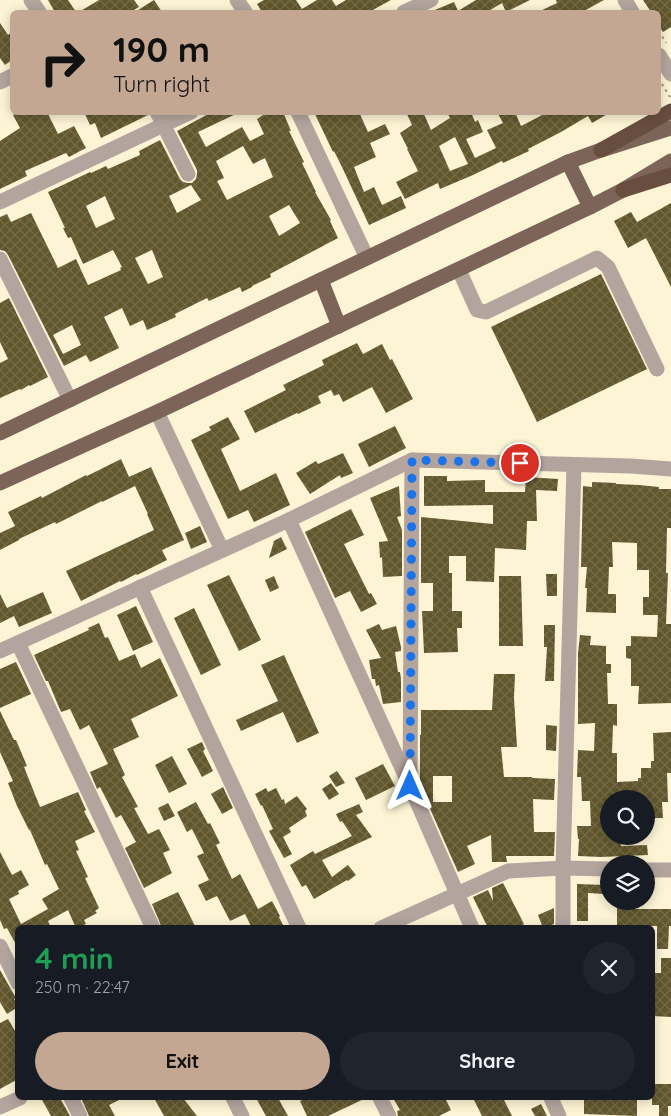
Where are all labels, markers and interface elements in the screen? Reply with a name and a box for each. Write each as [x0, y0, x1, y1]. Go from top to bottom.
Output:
text: 190 m [113, 27, 210, 71]
icon: right [30, 30, 95, 95]
text: Turn right [113, 70, 210, 98]
pin [499, 442, 541, 484]
icon: arrive [506, 449, 534, 477]
position arrow [383, 759, 435, 811]
map controls [600, 790, 655, 910]
button: search [600, 790, 655, 845]
button: layers [600, 855, 655, 910]
text: 4 min [35, 939, 114, 977]
button: close [583, 942, 635, 994]
text: 250 m · 22:47 [35, 977, 130, 997]
button: Exit [35, 1032, 330, 1090]
button: Share [340, 1032, 635, 1090]

